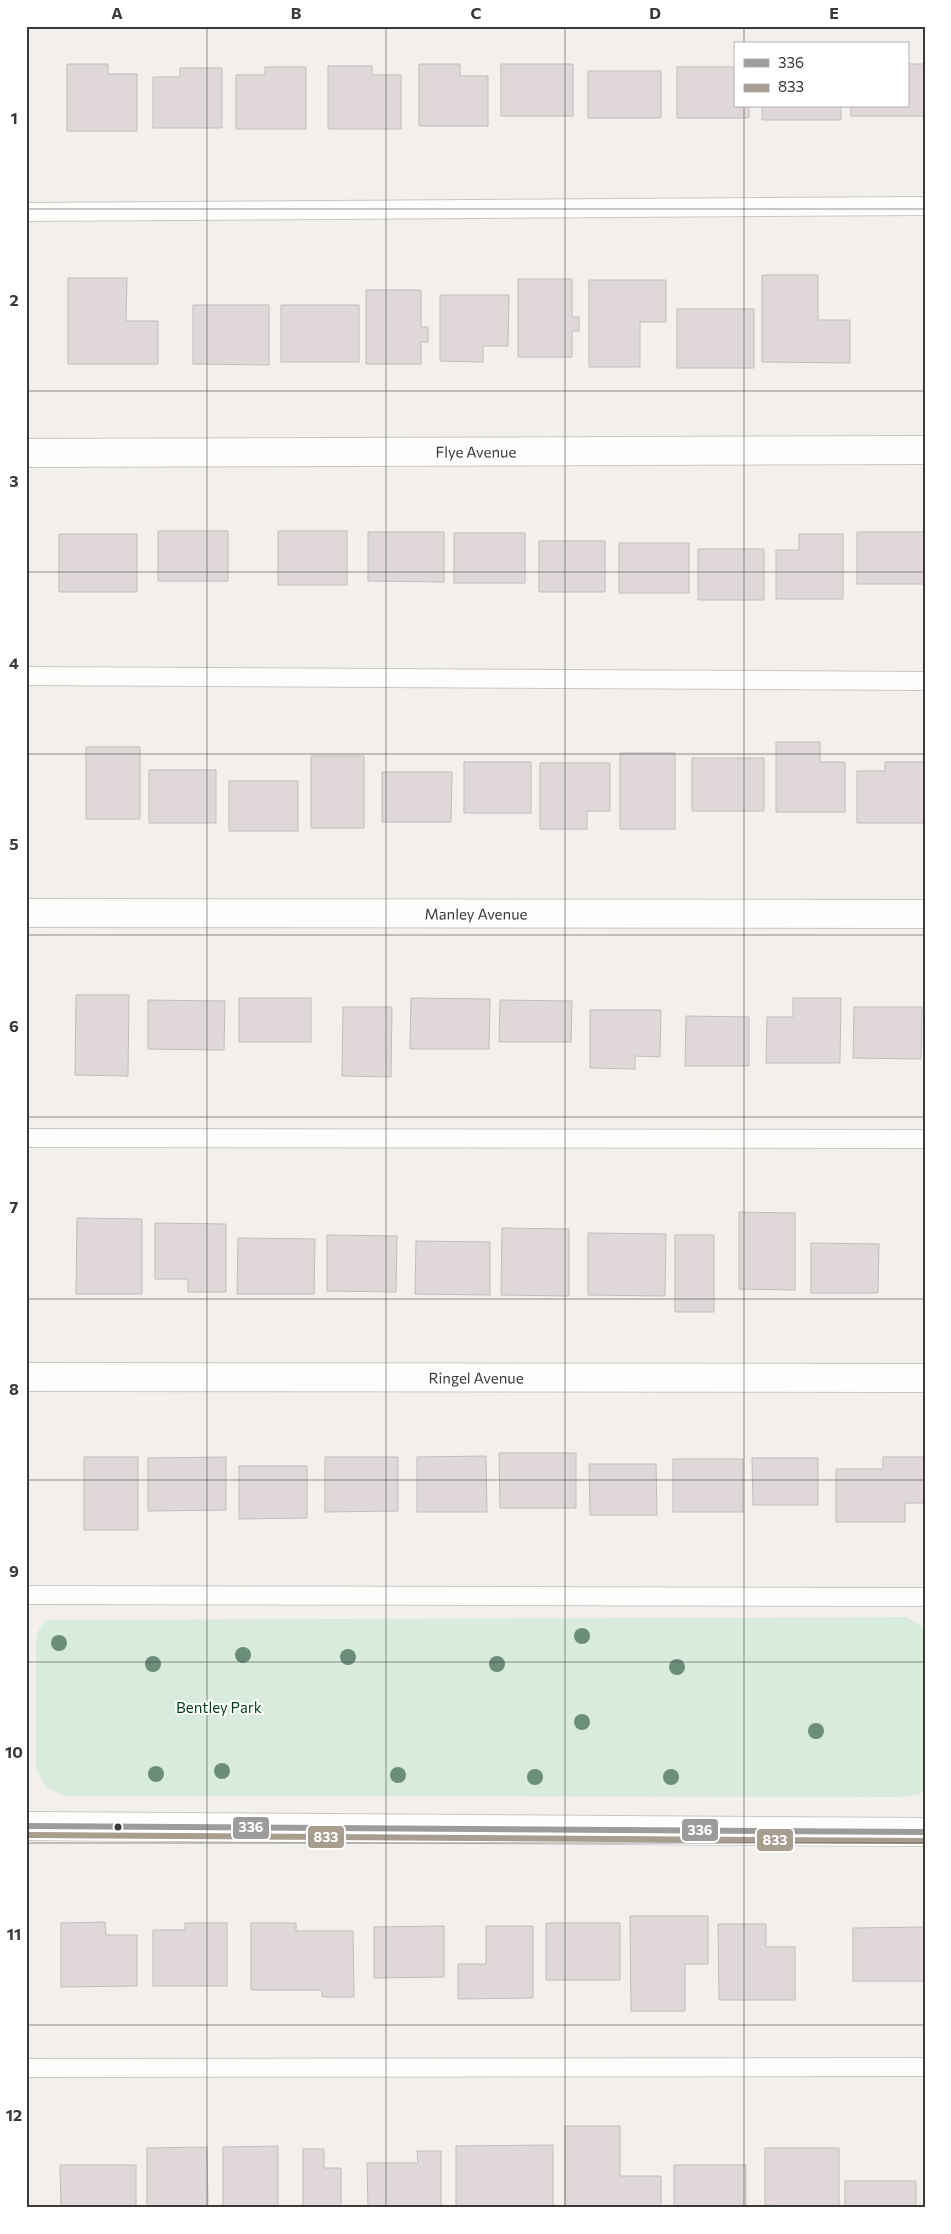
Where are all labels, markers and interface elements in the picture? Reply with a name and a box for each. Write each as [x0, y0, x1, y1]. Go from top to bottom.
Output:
text: A [111, 3, 123, 22]
text: B [291, 3, 302, 22]
text: C [471, 3, 482, 22]
text: D [649, 3, 661, 22]
text: E [829, 3, 839, 22]
legend [734, 42, 908, 108]
text: 336 [778, 53, 804, 71]
text: 833 [778, 77, 804, 95]
text: 1 [10, 108, 18, 127]
text: 2 [9, 290, 19, 309]
street label: Flye Avenue [436, 442, 516, 461]
text: 3 [9, 471, 19, 490]
text: 4 [9, 653, 19, 672]
text: 5 [9, 834, 19, 853]
street label: Manley Avenue [425, 904, 528, 923]
text: 6 [9, 1016, 19, 1035]
text: 7 [10, 1197, 19, 1216]
street label: Ringel Avenue [428, 1368, 524, 1387]
text: 8 [9, 1379, 19, 1398]
text: 9 [9, 1561, 19, 1580]
park label: Bentley Park [176, 1698, 262, 1716]
text: 10 [5, 1742, 23, 1761]
line badge: 336 [232, 1816, 270, 1840]
text: 336 [239, 1818, 264, 1835]
line badge: 336 [681, 1818, 719, 1842]
text: 336 [688, 1821, 713, 1838]
unlabelled marker [113, 1822, 123, 1832]
line badge: 833 [307, 1825, 345, 1849]
text: 833 [314, 1828, 338, 1845]
line badge: 833 [756, 1828, 794, 1852]
text: 833 [763, 1831, 787, 1848]
text: 11 [7, 1924, 21, 1943]
text: 12 [6, 2105, 22, 2124]

